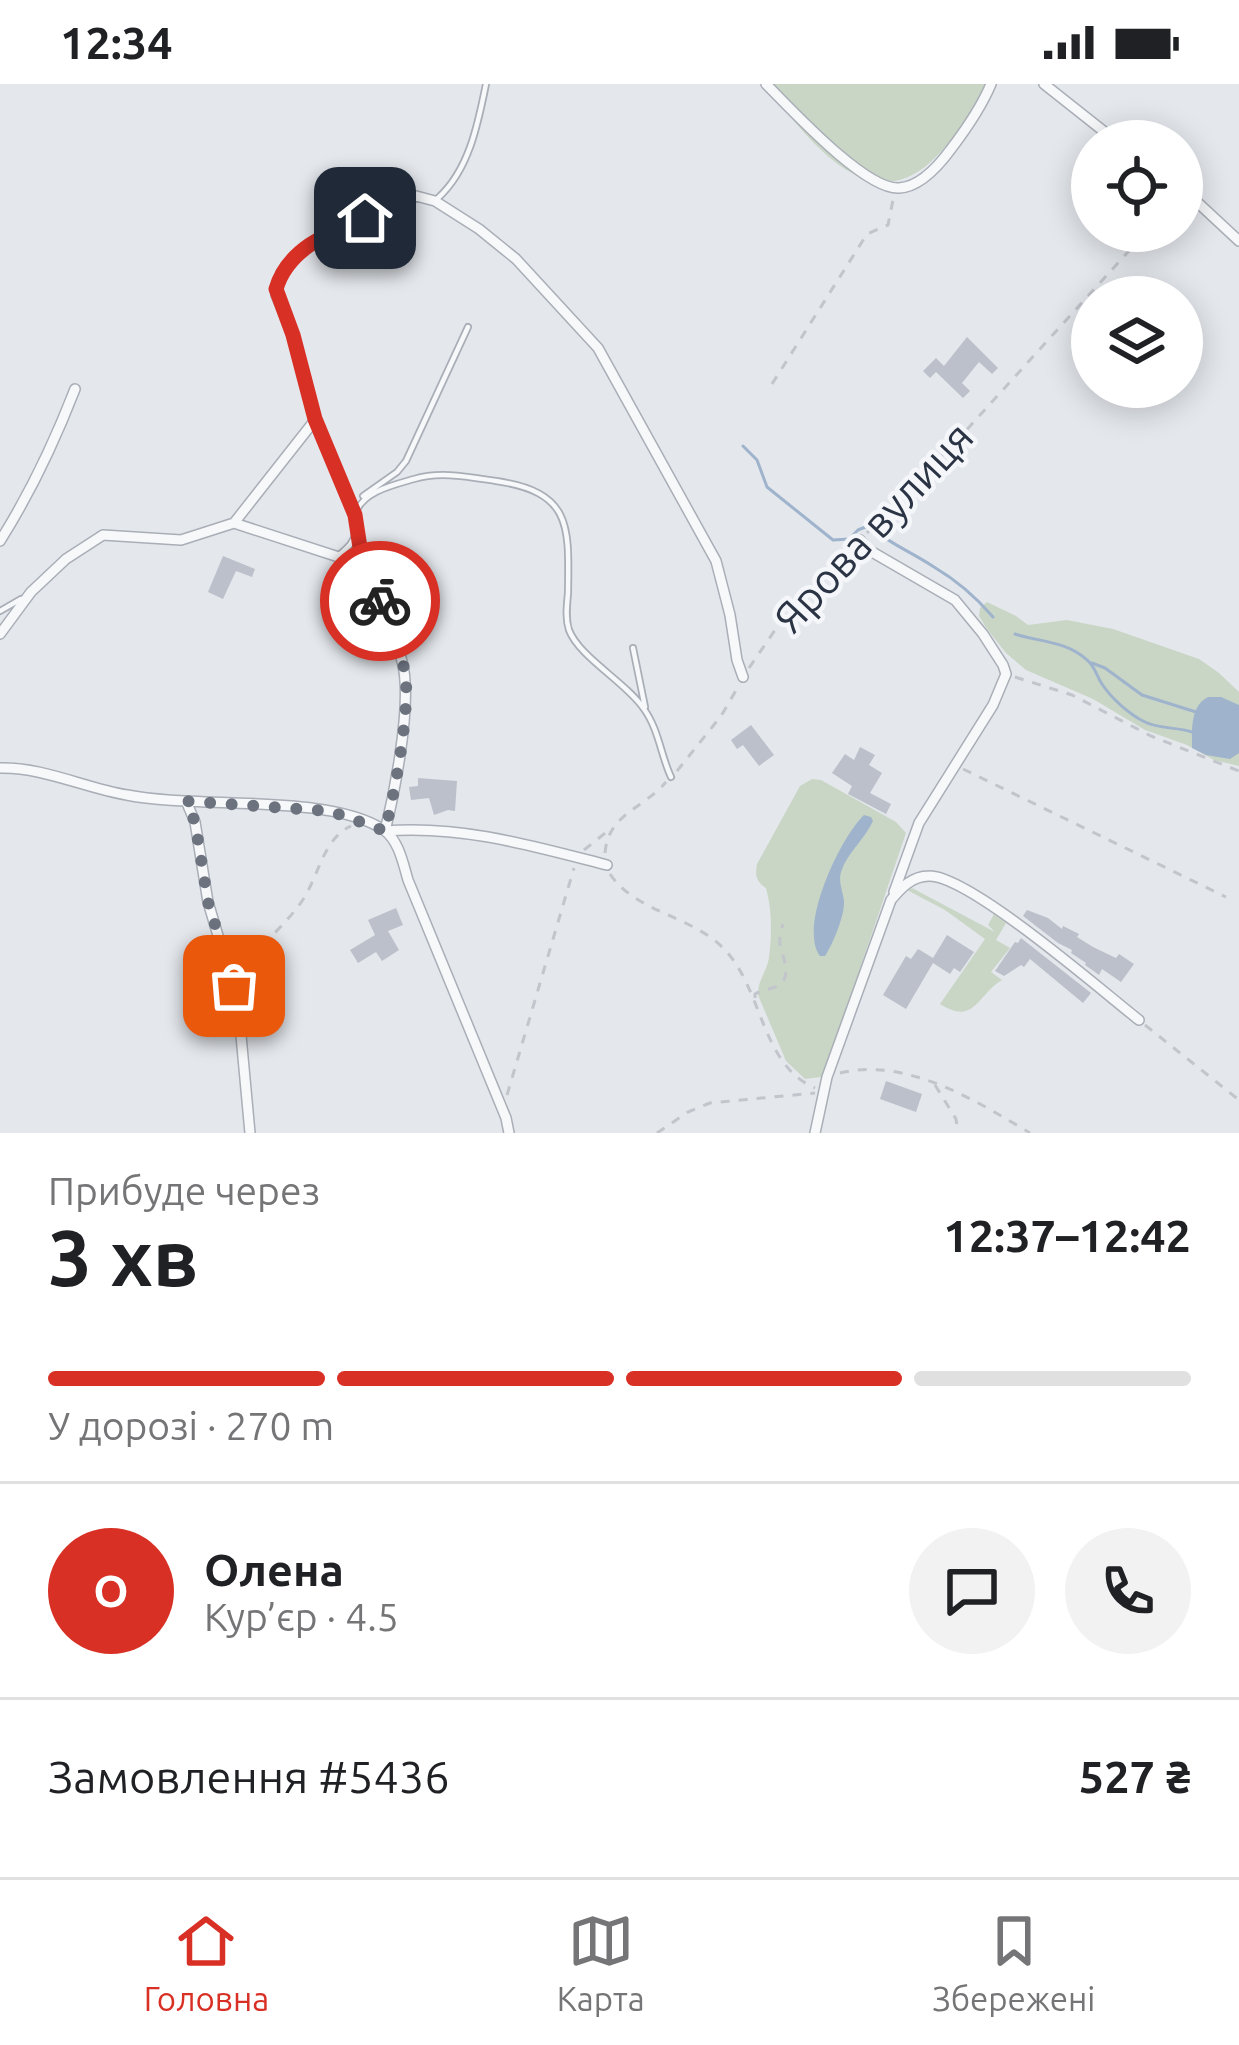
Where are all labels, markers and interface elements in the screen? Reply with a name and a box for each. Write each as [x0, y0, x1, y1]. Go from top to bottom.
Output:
text: 12:34 [60, 17, 173, 68]
map controls [1071, 120, 1203, 408]
button: locate [1071, 120, 1203, 252]
pin [314, 167, 416, 269]
icon: home [332, 185, 398, 251]
button: layers [1071, 276, 1203, 408]
street label: Ярова вулиця [764, 413, 982, 641]
courier [320, 541, 440, 661]
icon: bike [347, 568, 413, 634]
pin [183, 935, 285, 1037]
icon: bag [201, 953, 267, 1019]
text: Прибуде через [48, 1169, 320, 1212]
text: 12:37–12:42 [943, 1210, 1191, 1261]
text: 3 хв [48, 1213, 199, 1301]
text: У дорозі · 270 m [48, 1404, 334, 1447]
button: chat [909, 1528, 1035, 1654]
button: phone [1065, 1528, 1191, 1654]
text: Олена [204, 1544, 344, 1595]
text: О [93, 1565, 129, 1616]
text: Кур’єр · 4.5 [204, 1595, 399, 1638]
text: Замовлення #5436 [48, 1751, 450, 1802]
text: 527 ₴ [1079, 1751, 1191, 1802]
tab: Головна [144, 1908, 269, 2017]
tab: Карта [557, 1908, 645, 2017]
tab: Збережені [932, 1908, 1095, 2017]

